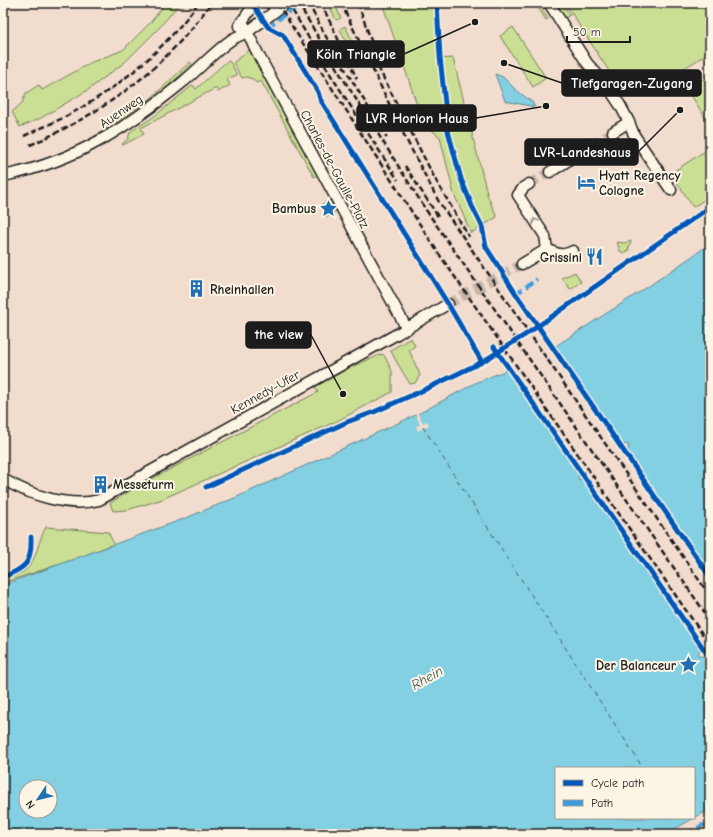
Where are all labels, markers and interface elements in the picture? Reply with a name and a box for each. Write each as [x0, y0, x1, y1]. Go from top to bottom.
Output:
scale bar [567, 18, 630, 44]
text: 50 m [573, 25, 601, 39]
callout: Köln Triangle [308, 41, 404, 67]
text: Köln Triangle [316, 46, 396, 63]
callout: Tiefgaragen-Zugang [562, 70, 701, 96]
text: Tiefgaragen-Zugang [571, 75, 693, 92]
street label: Auenweg [97, 91, 145, 131]
callout: LVR Horion Haus [357, 105, 476, 131]
street label: Charles-de-Gaulle-Platz [297, 107, 373, 231]
text: LVR Horion Haus [365, 110, 469, 127]
callout: LVR-Landeshaus [525, 139, 638, 165]
text: LVR-Landeshaus [533, 144, 631, 161]
place label: Hyatt Regency Cologne [599, 168, 680, 198]
hotel icon: Hyatt Regency Cologne [576, 172, 596, 192]
place icon: Bambus [319, 198, 339, 218]
place label: Bambus [272, 201, 316, 216]
one-way arrow [532, 218, 540, 225]
restaurant icon: Grissini [585, 247, 605, 267]
place label: Grissini [540, 250, 582, 265]
building icon: Rheinhallen [187, 279, 207, 299]
place label: Rheinhallen [210, 282, 274, 297]
callout: the view [246, 322, 311, 348]
text: the view [254, 326, 304, 343]
street label: Kennedy-Ufer [228, 366, 303, 417]
building icon: Messeturm [90, 474, 110, 494]
place label: Messeturm [113, 477, 174, 492]
place icon: Der Balanceur [679, 655, 699, 675]
place label: Der Balanceur [596, 658, 677, 673]
water label: Rhein [408, 662, 446, 694]
legend [555, 767, 695, 819]
text: Cycle path [591, 776, 644, 790]
north arrow [18, 779, 58, 819]
text: Path [591, 796, 613, 810]
text: N [23, 798, 38, 811]

